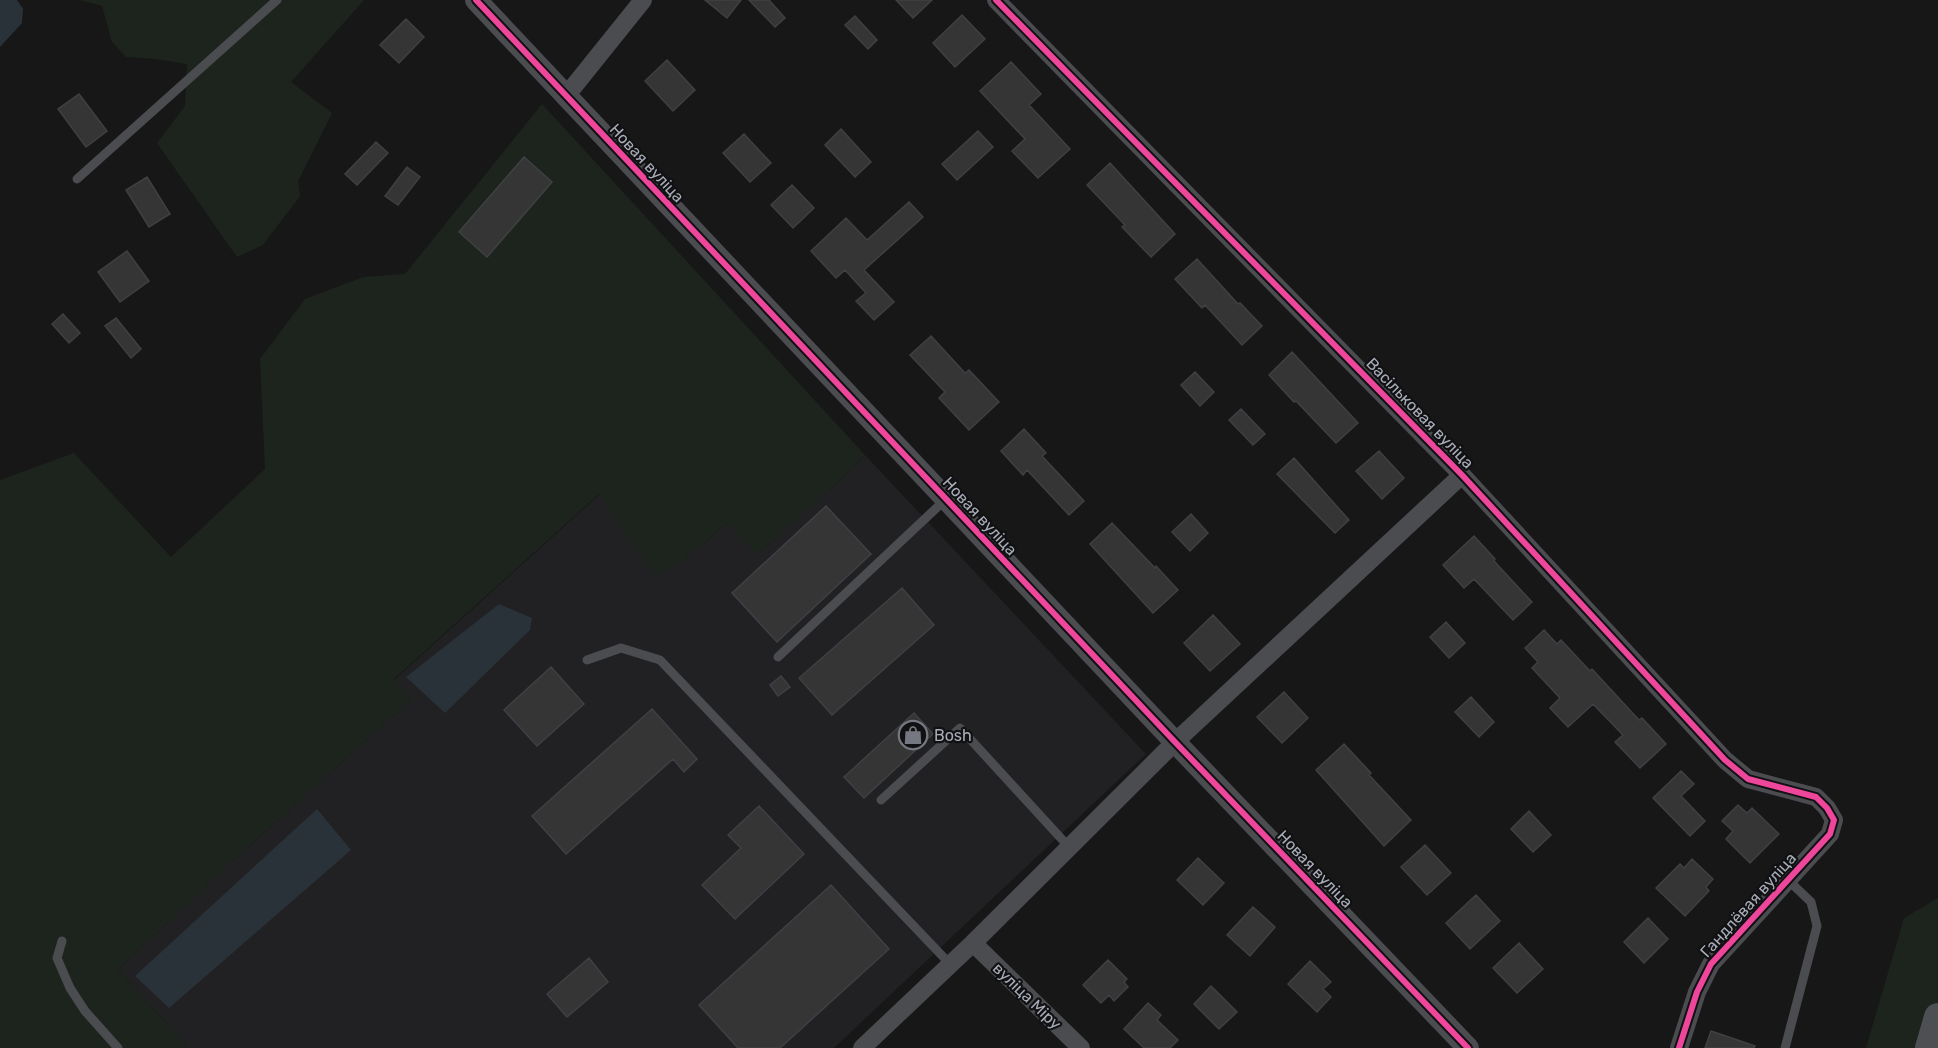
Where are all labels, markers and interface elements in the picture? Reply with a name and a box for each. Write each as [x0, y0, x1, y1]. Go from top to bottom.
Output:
street label: Новая вуліца [606, 120, 688, 206]
street label: Васільковая вуліца [1362, 354, 1478, 472]
street label: Новая вуліца [939, 473, 1021, 559]
shop icon: Bosh [897, 719, 929, 751]
place label: Bosh [934, 726, 972, 745]
street label: Новая вуліца [1273, 826, 1357, 912]
street label: Гандлёвая вуліца [1696, 849, 1800, 961]
street label: вуліца Міру [989, 959, 1065, 1033]

